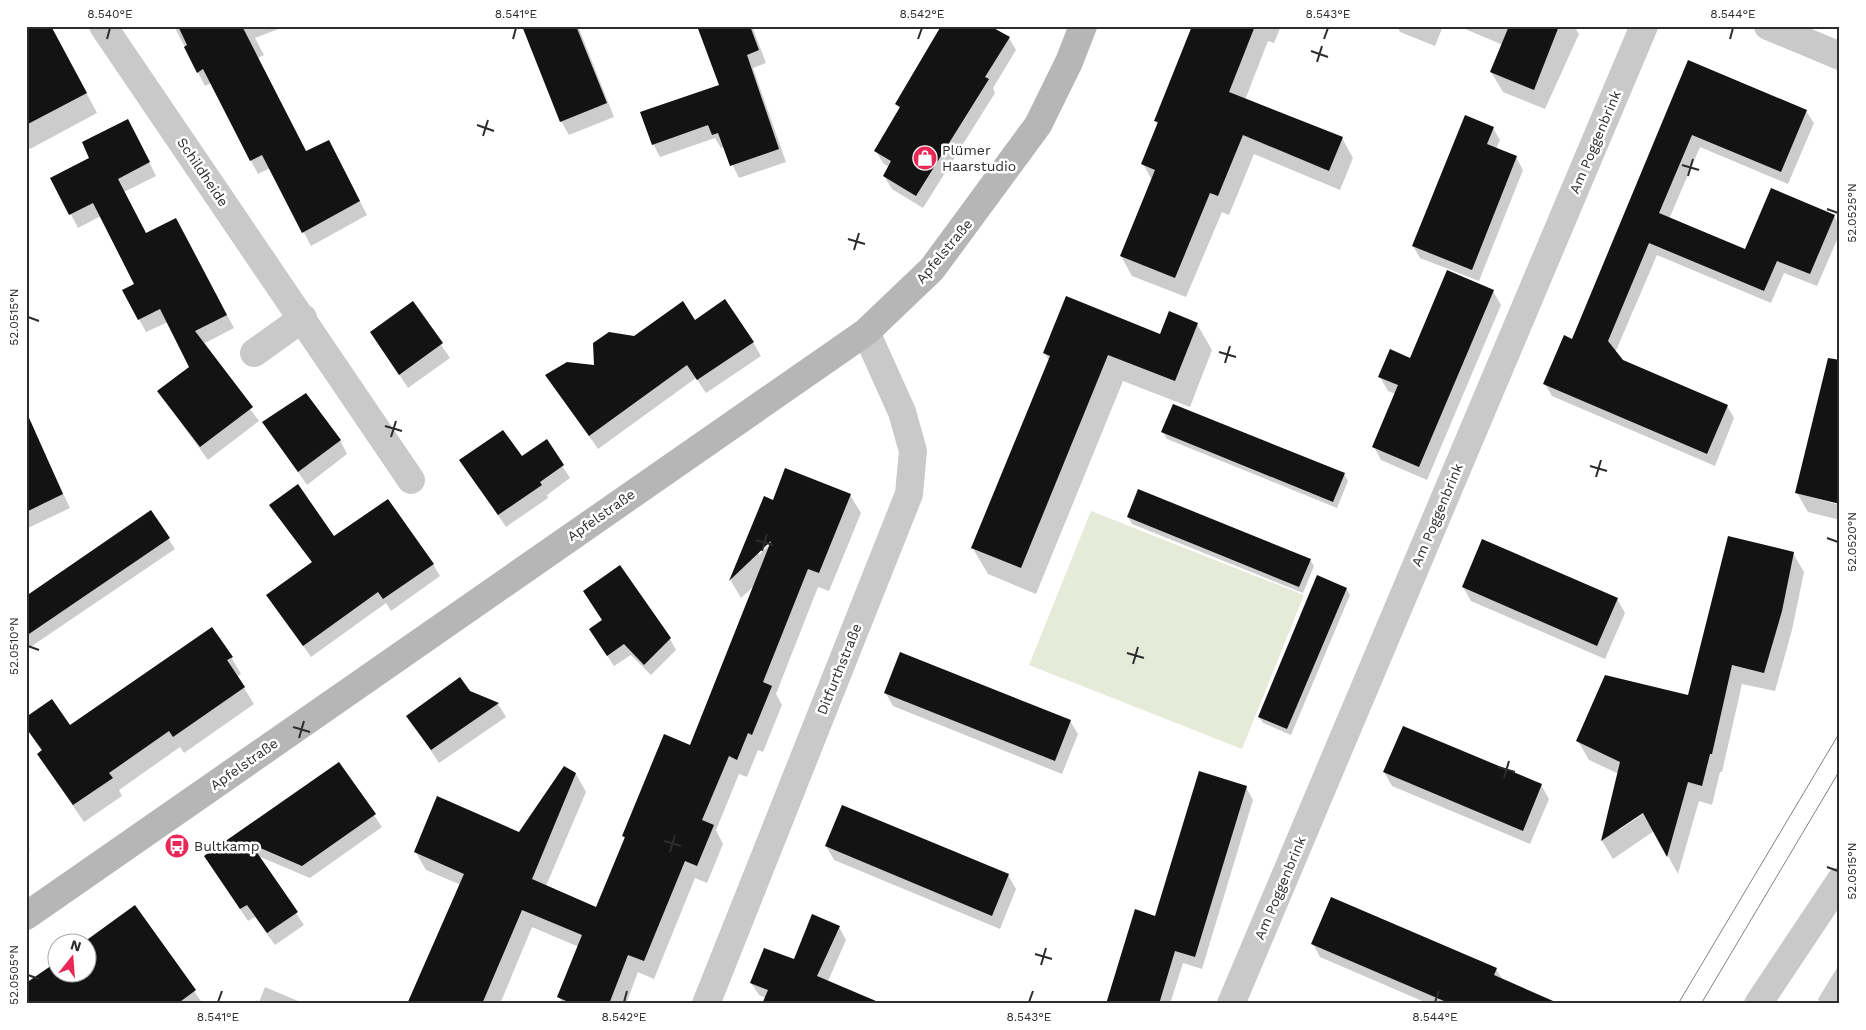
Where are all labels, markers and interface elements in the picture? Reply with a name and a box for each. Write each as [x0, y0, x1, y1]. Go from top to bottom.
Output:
text: 8.540°E [87, 7, 133, 21]
text: 8.541°E [495, 7, 538, 21]
text: 8.542°E [899, 7, 945, 21]
text: 8.543°E [1305, 7, 1351, 21]
text: 8.544°E [1710, 7, 1756, 21]
street label: Am Poggenbrink [1566, 88, 1624, 196]
street label: Schildheide [174, 135, 232, 209]
place label: Plümer Haarstudio [942, 142, 1016, 174]
shop icon: Plümer Haarstudio [912, 145, 938, 171]
text: 52.0525°N [1845, 183, 1859, 243]
street label: Apfelstraße [912, 216, 976, 286]
text: 52.0515°N [7, 288, 21, 346]
street label: Am Poggenbrink [1408, 461, 1466, 569]
street label: Apfelstraße [564, 486, 638, 544]
text: 52.0520°N [1845, 512, 1859, 572]
text: 52.0510°N [7, 617, 21, 675]
street label: Ditfurthstraße [813, 621, 865, 717]
street label: Apfelstraße [207, 735, 281, 793]
bus stop icon: Bultkamp [164, 833, 190, 859]
street label: Am Poggenbrink [1251, 834, 1309, 942]
place label: Bultkamp [194, 838, 260, 854]
text: 52.0515°N [1845, 842, 1859, 900]
north arrow [48, 932, 98, 982]
text: N [69, 936, 83, 955]
text: 52.0505°N [7, 945, 21, 1005]
text: 8.541°E [197, 1010, 240, 1024]
text: 8.542°E [601, 1010, 647, 1024]
text: 8.543°E [1006, 1010, 1052, 1024]
text: 8.544°E [1412, 1010, 1458, 1024]

